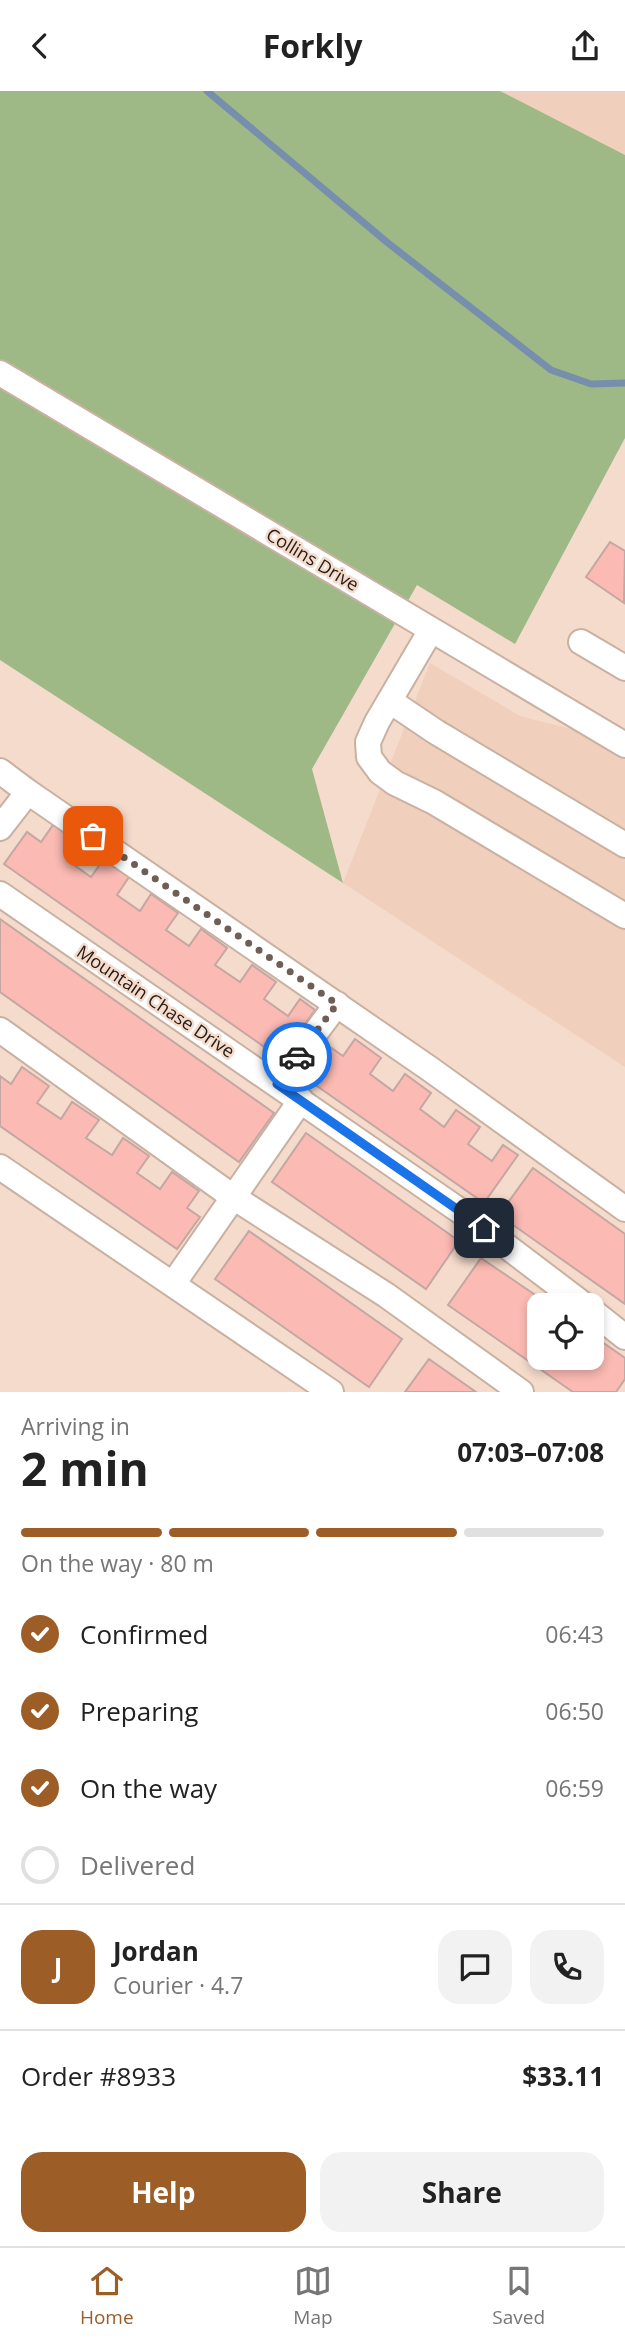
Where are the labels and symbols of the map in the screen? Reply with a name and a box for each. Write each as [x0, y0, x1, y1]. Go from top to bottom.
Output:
street label: Collins Drive [262, 522, 364, 596]
pin [63, 806, 123, 866]
street label: Mountain Chase Drive [72, 939, 240, 1063]
courier [262, 1022, 332, 1092]
pin [454, 1198, 514, 1258]

